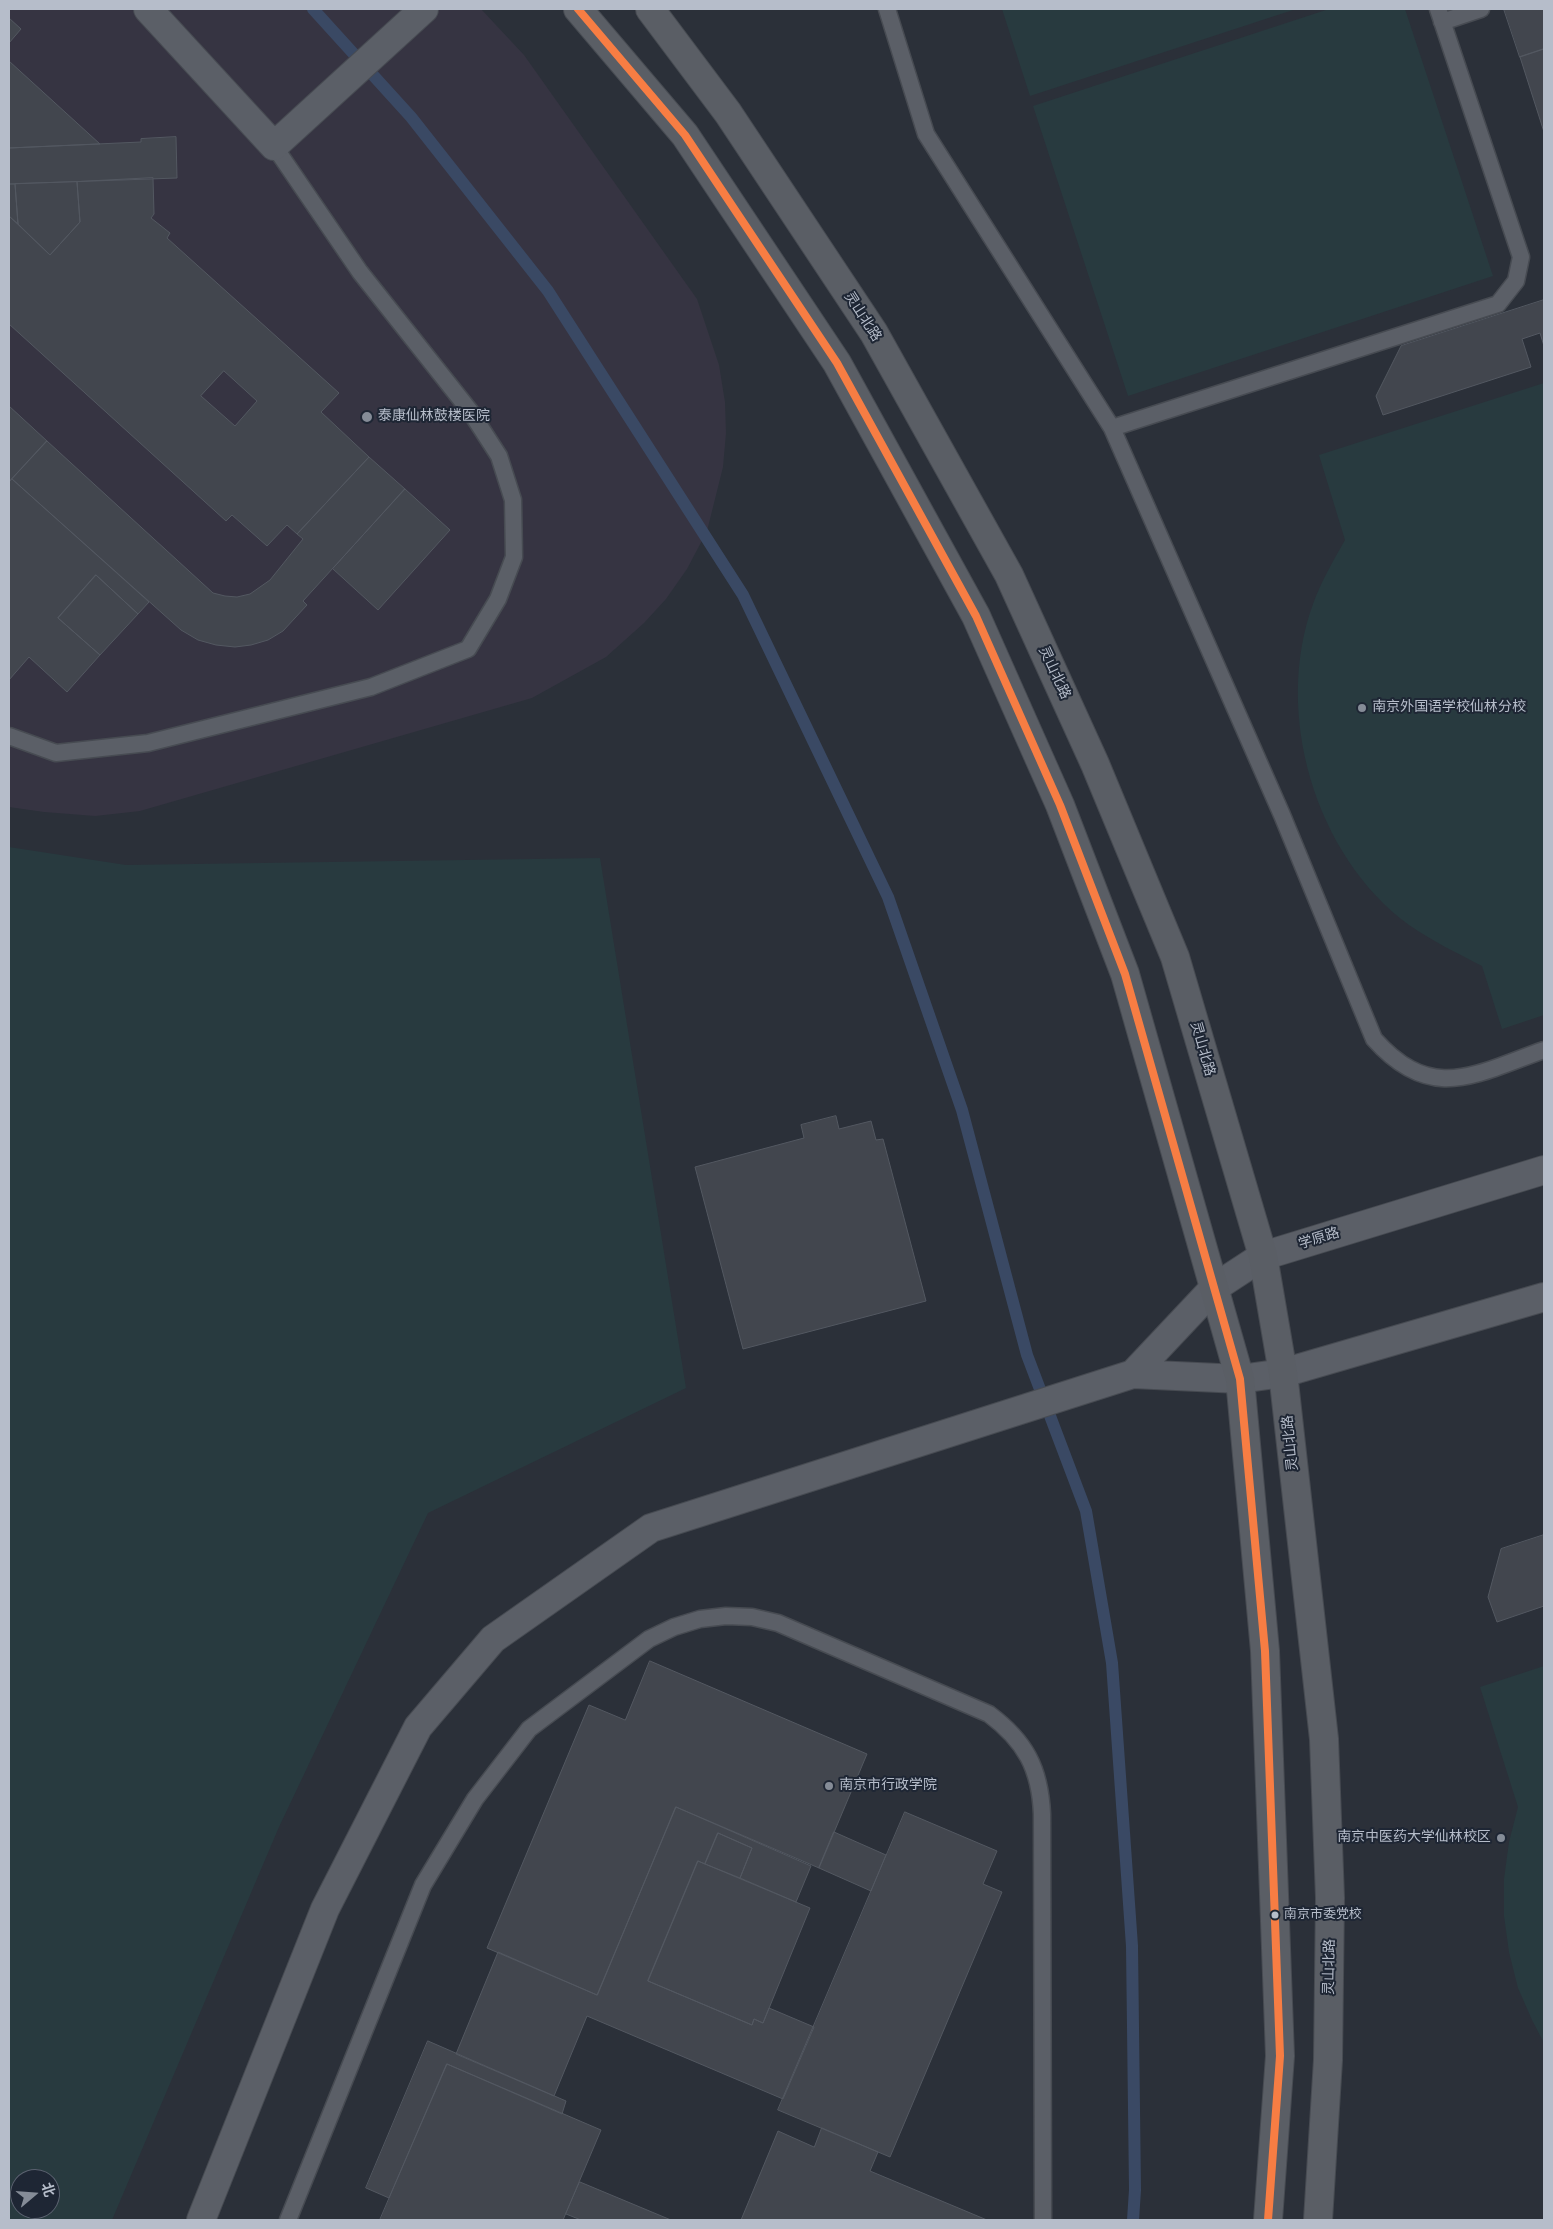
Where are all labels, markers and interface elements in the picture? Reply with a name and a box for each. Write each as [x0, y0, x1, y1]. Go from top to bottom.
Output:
street label: 灵山北路 [840, 289, 884, 345]
place label: 泰康仙林鼓楼医院 [378, 409, 490, 425]
marker: 泰康仙林鼓楼医院 [360, 410, 374, 424]
street label: 灵山北路 [1035, 644, 1073, 702]
place label: 南京外国语学校仙林分校 [1372, 700, 1526, 716]
marker: 南京外国语学校仙林分校 [1356, 702, 1368, 714]
street label: 灵山北路 [1186, 1020, 1218, 1078]
street label: 学原路 [1296, 1225, 1342, 1253]
street label: 灵山北路 [1280, 1414, 1302, 1472]
place label: 南京市行政学院 [839, 1778, 937, 1794]
marker: 南京市行政学院 [823, 1780, 835, 1792]
place label: 南京中医药大学仙林校区 [1337, 1830, 1491, 1846]
marker: 南京中医药大学仙林校区 [1495, 1832, 1507, 1844]
place label: 南京市委党校 [1284, 1907, 1362, 1923]
marker: 南京市委党校 [1270, 1910, 1280, 1920]
street label: 灵山北路 [1321, 1939, 1339, 1995]
north arrow [10, 2169, 60, 2219]
text: 北 [37, 2180, 61, 2199]

